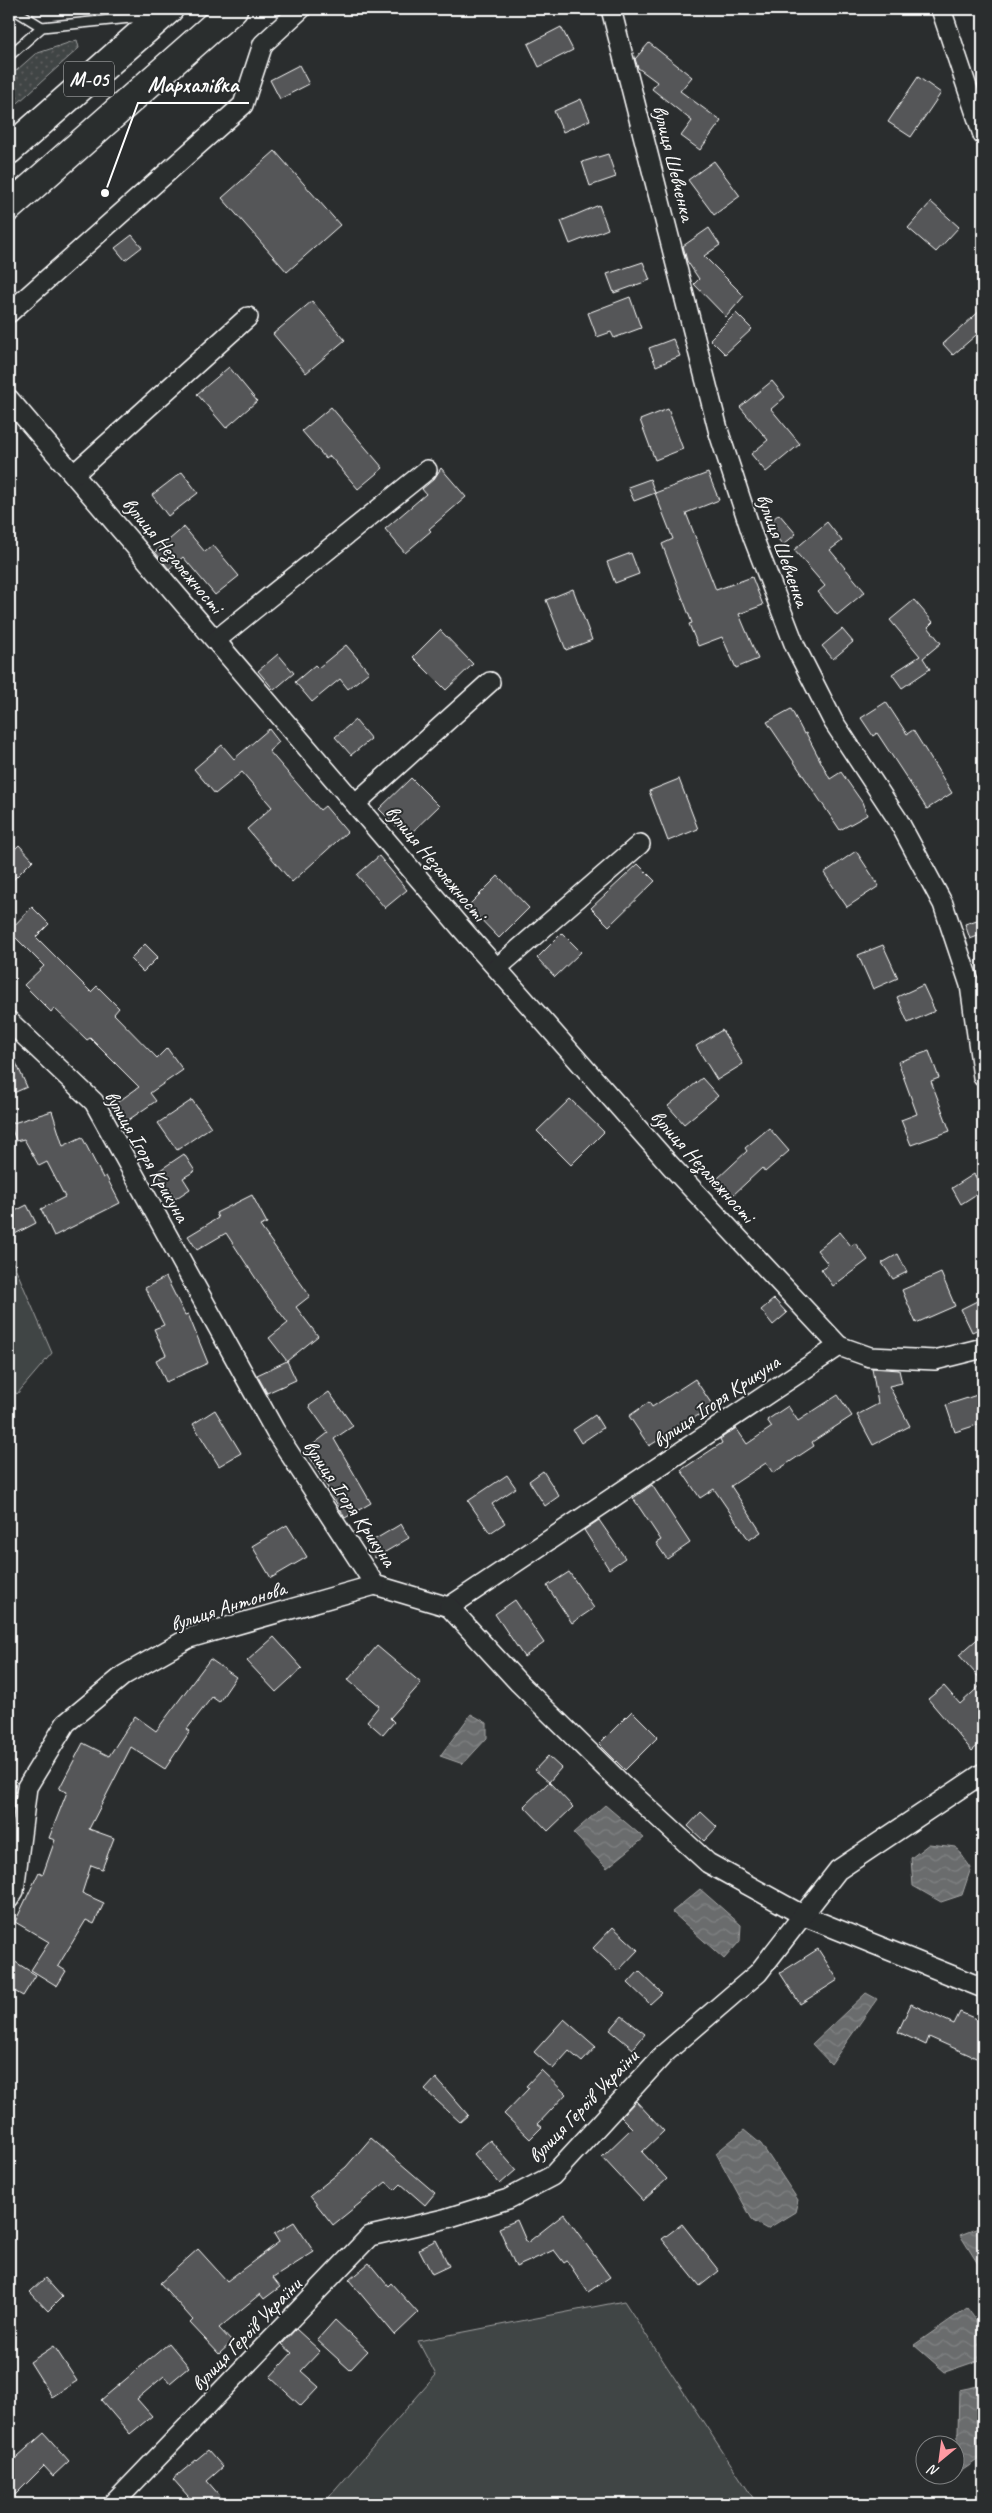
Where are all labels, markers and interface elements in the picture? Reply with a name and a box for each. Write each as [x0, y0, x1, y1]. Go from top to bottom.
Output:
road number: М-05 [64, 62, 114, 96]
callout: Мархалівка [138, 66, 249, 103]
text: Мархалівка [147, 71, 241, 99]
street label: вулиця Шевченка [647, 102, 702, 226]
street label: вулиця Шевченка [750, 490, 816, 612]
street label: вулиця Незалежності [116, 491, 231, 622]
street label: вулиця Незалежності [379, 799, 494, 930]
street label: вулиця Ігоря Крикуна [99, 1085, 196, 1228]
street label: вулиця Незалежності [644, 1104, 763, 1231]
street label: вулиця Ігоря Крикуна [647, 1348, 786, 1453]
street label: вулиця Ігоря Крикуна [298, 1434, 403, 1573]
street label: вулиця Антонова [167, 1574, 291, 1637]
street label: вулиця Героїв України [522, 2043, 645, 2168]
street label: вулиця Героїв України [185, 2271, 308, 2396]
north arrow [914, 2436, 964, 2486]
text: N [924, 2460, 942, 2480]

